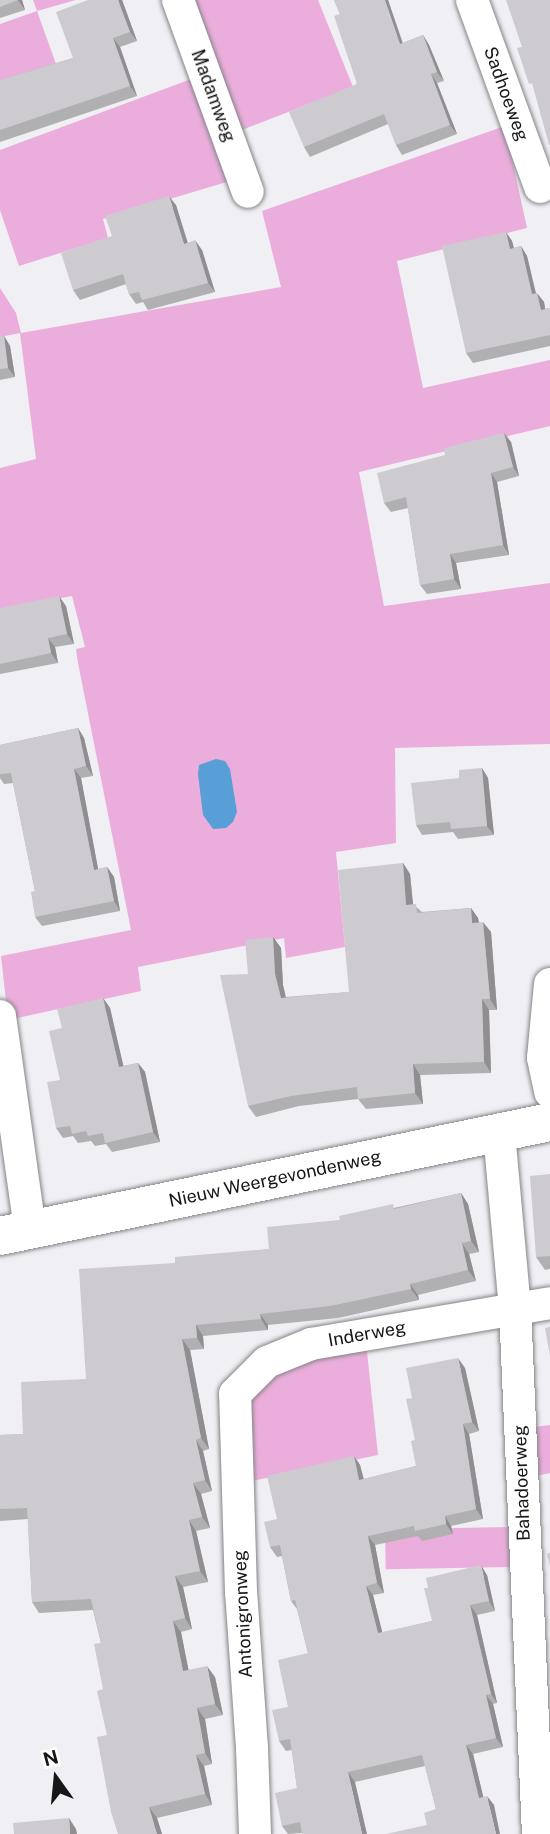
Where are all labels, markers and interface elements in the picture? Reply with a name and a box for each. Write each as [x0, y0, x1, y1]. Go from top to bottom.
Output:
street label: Sadhoeweg [479, 44, 533, 144]
street label: Madamweg [186, 47, 240, 145]
street label: Nieuw Weergevondenweg [167, 1146, 383, 1212]
street label: Inderweg [326, 1317, 408, 1351]
street label: Bahadoerweg [509, 1425, 535, 1541]
street label: Antonigronweg [229, 1549, 257, 1679]
north arrow [21, 1743, 91, 1813]
text: N [41, 1745, 61, 1770]

